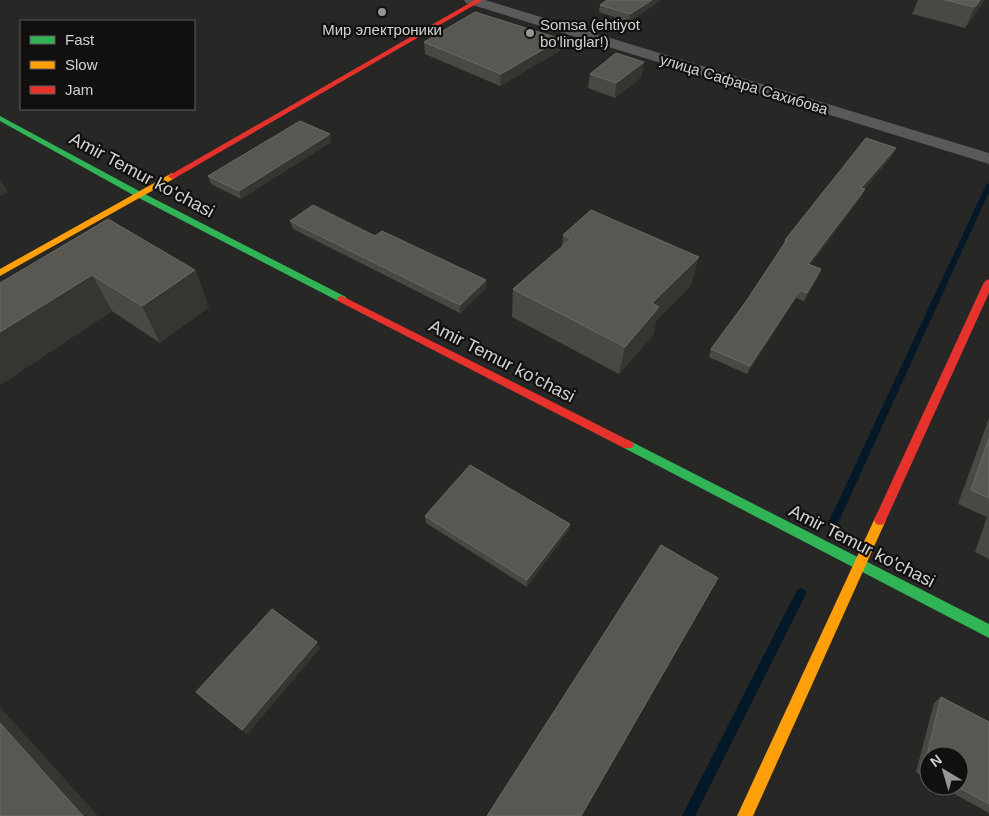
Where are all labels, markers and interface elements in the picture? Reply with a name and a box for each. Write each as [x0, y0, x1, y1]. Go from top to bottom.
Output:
marker: Мир электроники [376, 6, 388, 18]
place label: Somsa (ehtiyot bo'linglar!) [540, 16, 641, 50]
legend [20, 20, 195, 110]
place label: Мир электроники [322, 21, 442, 38]
marker: Somsa (ehtiyot bo'linglar!) [524, 27, 536, 39]
text: Fast [65, 31, 95, 48]
street label: улица Сафара Сахибова [658, 50, 831, 118]
text: Slow [65, 56, 98, 73]
text: Jam [65, 81, 93, 98]
street label: Amir Temur ko'chasi [66, 128, 218, 222]
street label: Amir Temur ko'chasi [426, 316, 578, 406]
street label: Amir Temur ko'chasi [786, 501, 938, 591]
north arrow [919, 746, 969, 796]
text: N [927, 751, 945, 770]

